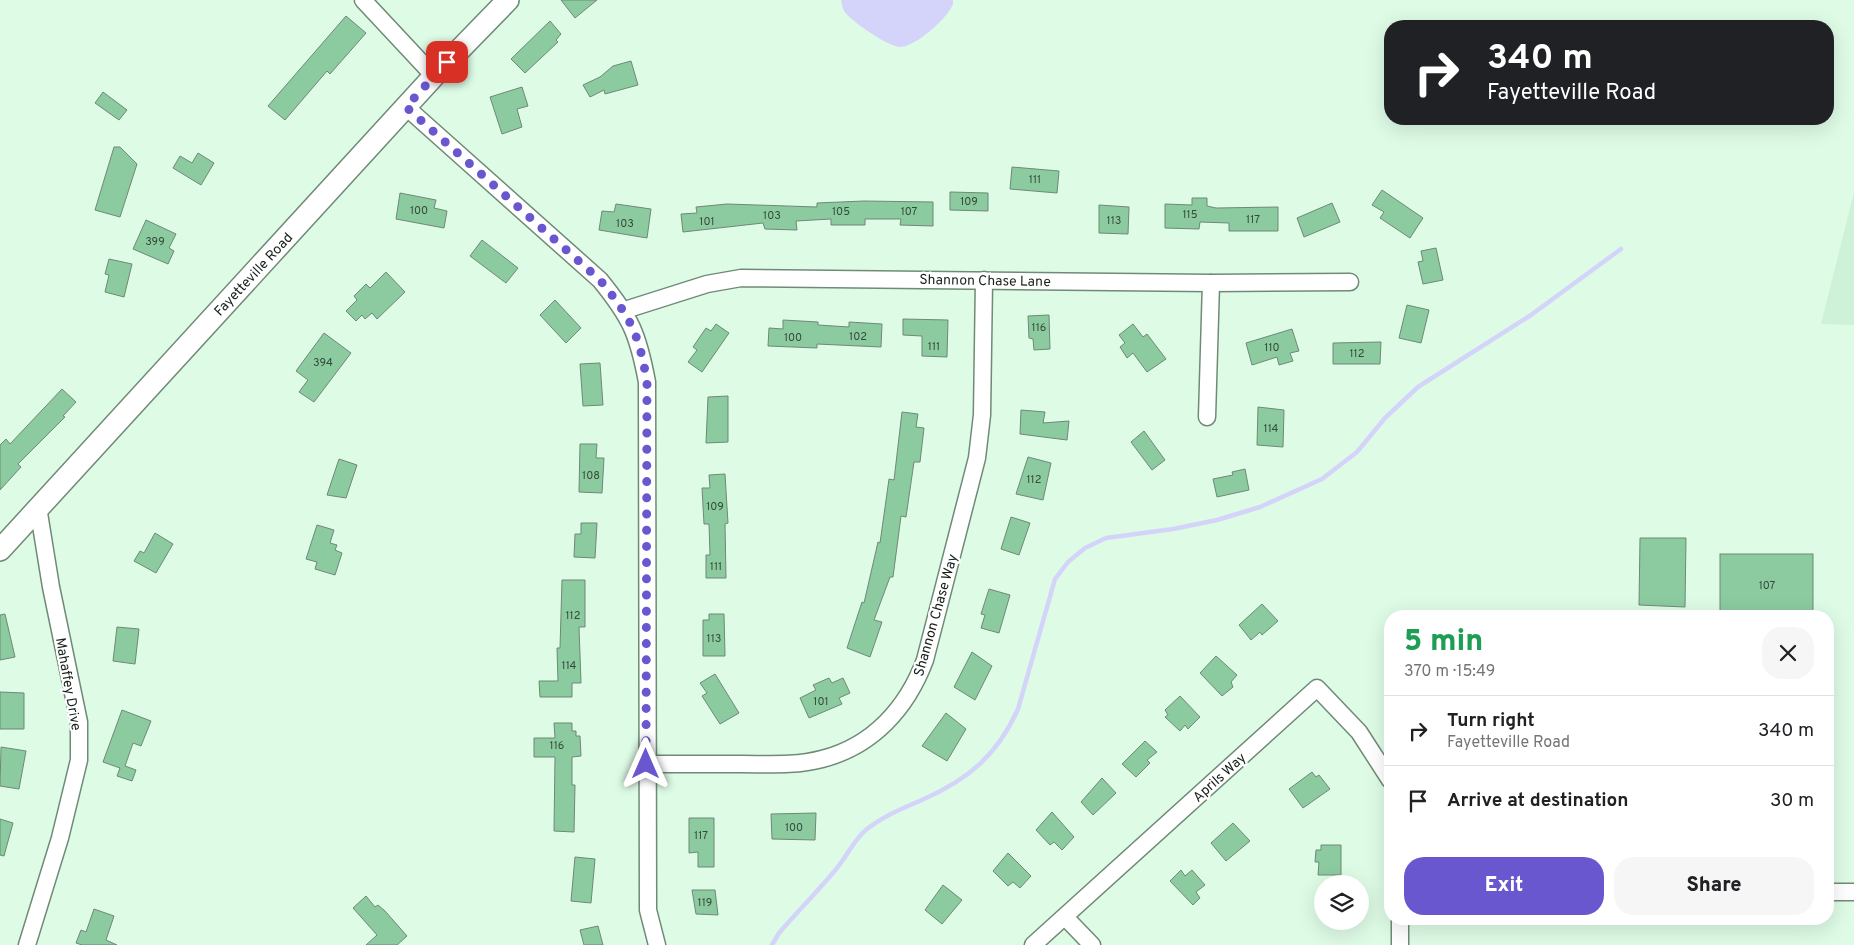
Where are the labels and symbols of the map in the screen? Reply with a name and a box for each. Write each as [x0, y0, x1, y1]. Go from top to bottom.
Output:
pin [426, 41, 468, 83]
house number: 111 [1029, 173, 1041, 187]
house number: 109 [960, 195, 978, 209]
house number: 100 [410, 204, 428, 218]
house number: 105 [832, 205, 850, 219]
house number: 107 [901, 205, 918, 219]
house number: 115 [1182, 208, 1198, 222]
house number: 103 [763, 209, 781, 223]
house number: 117 [1246, 213, 1260, 227]
house number: 113 [1107, 214, 1121, 228]
house number: 101 [699, 215, 715, 229]
house number: 103 [616, 217, 634, 231]
street label: Fayetteville Road [211, 230, 297, 320]
house number: 399 [145, 235, 165, 249]
street label: Shannon Chase Lane [919, 272, 1051, 291]
house number: 116 [1032, 321, 1046, 335]
house number: 102 [849, 330, 867, 344]
house number: 100 [784, 331, 802, 345]
house number: 111 [928, 340, 940, 354]
house number: 110 [1264, 341, 1280, 355]
house number: 112 [1350, 347, 1364, 361]
house number: 394 [313, 356, 333, 370]
house number: 114 [1264, 422, 1279, 436]
house number: 108 [582, 469, 600, 483]
house number: 112 [1027, 473, 1041, 487]
house number: 109 [706, 500, 724, 514]
street label: Shannon Chase Way [911, 552, 962, 679]
house number: 111 [710, 560, 722, 574]
house number: 107 [1759, 579, 1776, 593]
house number: 112 [566, 609, 580, 623]
house number: 113 [707, 632, 721, 646]
street label: Mahaffey Drive [51, 636, 84, 732]
house number: 114 [562, 659, 577, 673]
house number: 101 [813, 695, 829, 709]
position arrow [619, 737, 671, 789]
house number: 116 [550, 739, 564, 753]
street label: Aprils Way [1190, 750, 1250, 806]
house number: 100 [785, 821, 803, 835]
house number: 117 [694, 829, 708, 843]
house number: 119 [698, 896, 712, 910]

